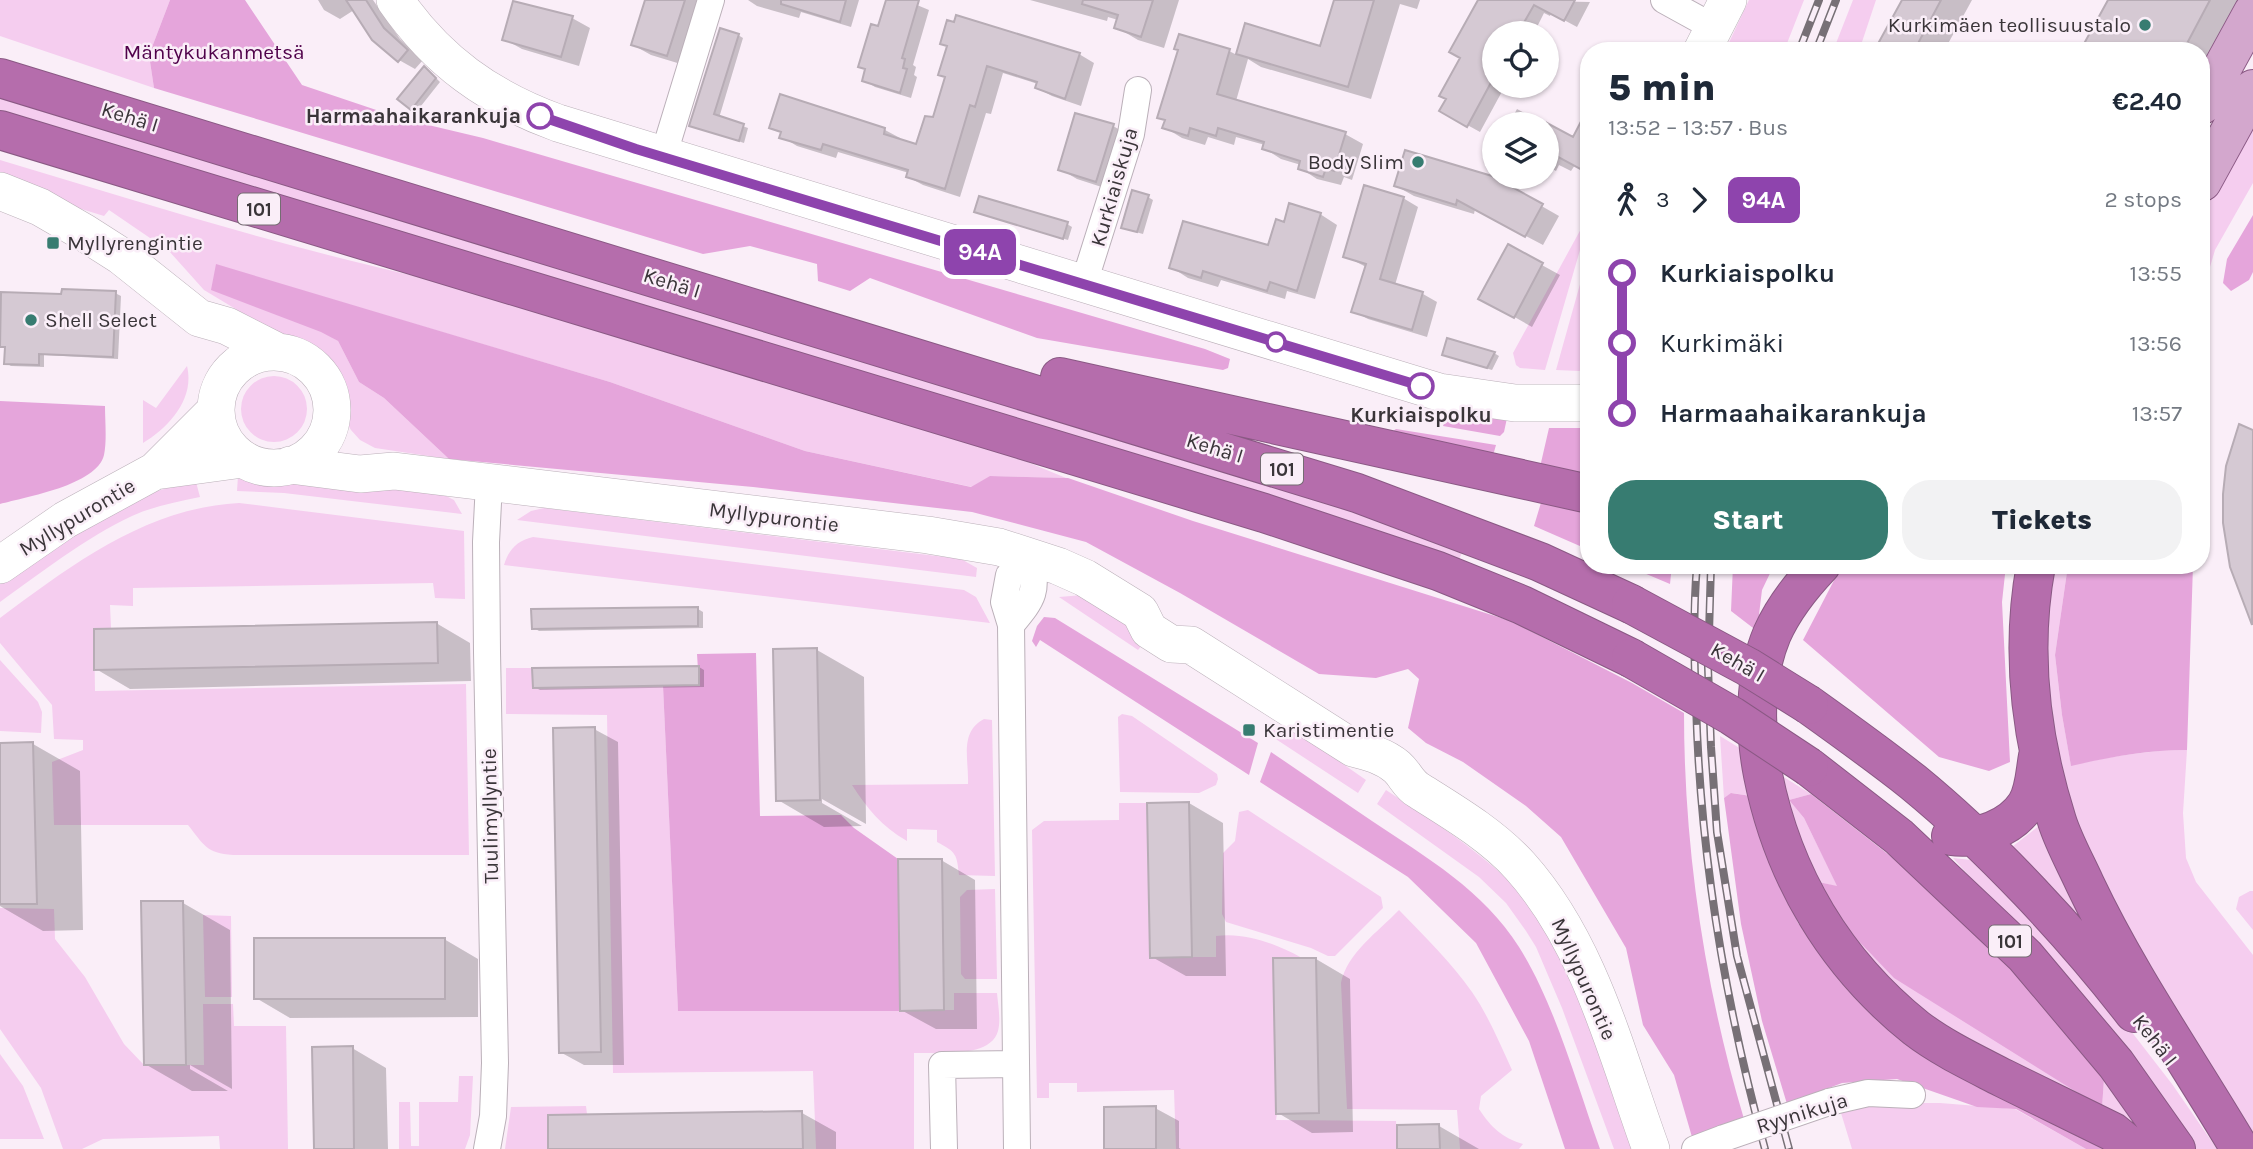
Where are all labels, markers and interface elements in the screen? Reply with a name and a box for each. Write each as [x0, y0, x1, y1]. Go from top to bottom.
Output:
place label: Kurkimäen teollisuustalo [1888, 13, 2131, 37]
marker: Kurkimäen teollisuustalo [2137, 17, 2153, 33]
map controls [1482, 21, 1559, 189]
button: locate [1482, 21, 1559, 98]
park label: Mäntykukanmetsä [123, 40, 305, 64]
text: 5 min [1608, 65, 1716, 110]
text: €2.40 [2112, 86, 2182, 117]
street label: Kehä I [98, 97, 162, 137]
marker: Harmaahaikarankuja [527, 103, 553, 129]
place label: Harmaahaikarankuja [306, 104, 521, 128]
button: layers [1482, 112, 1559, 189]
text: 13:52 – 13:57 · Bus [1608, 114, 1788, 141]
street label: Kurkiaiskuja [1086, 125, 1142, 249]
place label: Body Slim [1308, 150, 1404, 174]
marker: Body Slim [1410, 154, 1426, 170]
icon: walk [1608, 181, 1646, 219]
icon: forward [1680, 181, 1718, 219]
text: 3 [1656, 186, 1670, 213]
text: 94A [1742, 186, 1786, 214]
text: 2 stops [2104, 186, 2182, 213]
road number: 101 [238, 194, 280, 224]
line badge: 94A [940, 229, 1020, 275]
place label: Myllyrengintie [67, 231, 203, 255]
marker: Myllyrengintie [45, 235, 61, 251]
text: 94A [958, 238, 1002, 266]
text: Kurkiaispolku [1660, 258, 1835, 289]
text: 13:55 [2130, 260, 2182, 287]
street label: Kehä I [640, 263, 704, 303]
place label: Shell Select [45, 308, 157, 332]
marker: Shell Select [23, 312, 39, 328]
text: Kurkimäki [1660, 328, 1784, 359]
text: 13:56 [2129, 330, 2182, 357]
unlabelled marker [1266, 332, 1286, 352]
marker: Kurkiaispolku [1408, 373, 1434, 399]
text: Harmaahaikarankuja [1660, 398, 1927, 429]
text: 13:57 [2132, 400, 2182, 427]
place label: Kurkiaispolku [1350, 403, 1492, 427]
street label: Kehä I [1183, 428, 1247, 468]
road number: 101 [1261, 454, 1303, 484]
street label: Myllypurontie [15, 473, 139, 561]
button: Start [1608, 480, 1888, 560]
button: Tickets [1902, 480, 2182, 560]
street label: Myllypurontie [708, 497, 840, 537]
street label: Kehä I [1707, 637, 1769, 687]
place label: Karistimentie [1263, 718, 1394, 742]
marker: Karistimentie [1241, 722, 1257, 738]
street label: Tuulimyllyntie [477, 748, 503, 884]
street label: Myllypurontie [1546, 914, 1622, 1044]
road number: 101 [1989, 925, 2031, 956]
street label: Kehä I [2127, 1010, 2183, 1070]
street label: Ryynikuja [1754, 1088, 1850, 1138]

